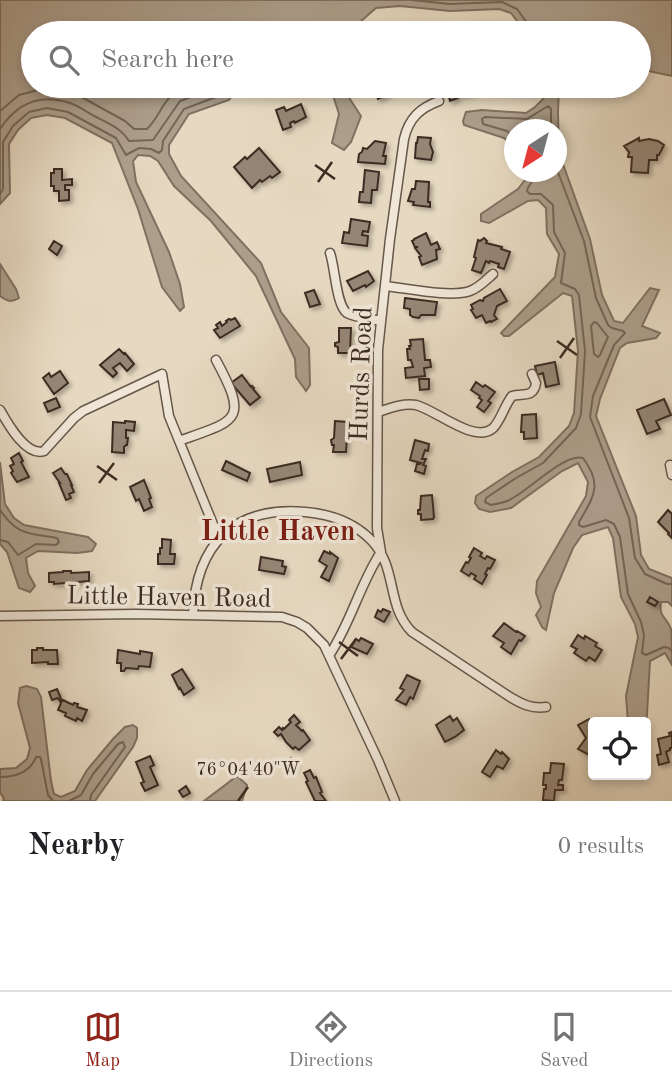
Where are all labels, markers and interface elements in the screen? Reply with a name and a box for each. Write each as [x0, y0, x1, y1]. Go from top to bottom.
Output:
search box [21, 21, 651, 98]
icon: search [45, 41, 83, 79]
text: Search here [101, 47, 234, 73]
north arrow [504, 119, 567, 182]
street label: Hurds Road [347, 306, 377, 442]
district label: Little Haven [200, 519, 356, 547]
street label: Little Haven Road [66, 583, 272, 613]
map controls [588, 717, 651, 780]
button: locate [588, 717, 651, 780]
text: 76°04'40"W [196, 761, 300, 779]
text: Nearby [28, 831, 125, 861]
text: 0 results [558, 835, 644, 858]
tab: Map [84, 1008, 122, 1073]
tab: Directions [289, 1008, 373, 1073]
tab: Saved [540, 1008, 588, 1073]

